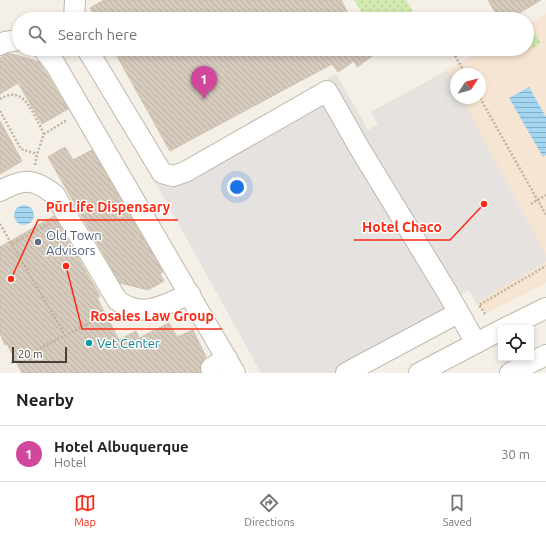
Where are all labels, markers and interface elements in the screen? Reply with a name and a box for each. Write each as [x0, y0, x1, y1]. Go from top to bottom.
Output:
search box [12, 12, 534, 56]
icon: search [26, 23, 48, 45]
text: Search here [58, 26, 137, 43]
pin: 1 [191, 66, 217, 99]
north arrow [450, 68, 486, 104]
your location [227, 177, 247, 197]
callout: PūrLife Dispensary [38, 194, 178, 220]
text: PūrLife Dispensary [46, 199, 171, 215]
callout: Hotel Chaco [354, 214, 450, 240]
text: Hotel Chaco [362, 219, 442, 235]
place label: Old Town Advisors [46, 228, 102, 257]
marker: Old Town Advisors [33, 237, 43, 247]
callout: Rosales Law Group [82, 303, 222, 329]
text: Rosales Law Group [90, 308, 214, 324]
map controls [498, 325, 534, 361]
button: locate [498, 325, 534, 361]
place label: Vet Center [97, 336, 160, 350]
marker: Vet Center [84, 338, 94, 348]
scale bar [12, 345, 67, 364]
text: 20 m [18, 348, 42, 360]
text: Nearby [16, 390, 74, 409]
text: Hotel Albuquerque [54, 438, 189, 455]
text: 1 [25, 447, 33, 461]
text: 30 m [501, 447, 530, 461]
text: Hotel [54, 455, 86, 469]
tab: Map [74, 492, 96, 528]
tab: Directions [244, 492, 294, 528]
tab: Saved [443, 492, 472, 528]

